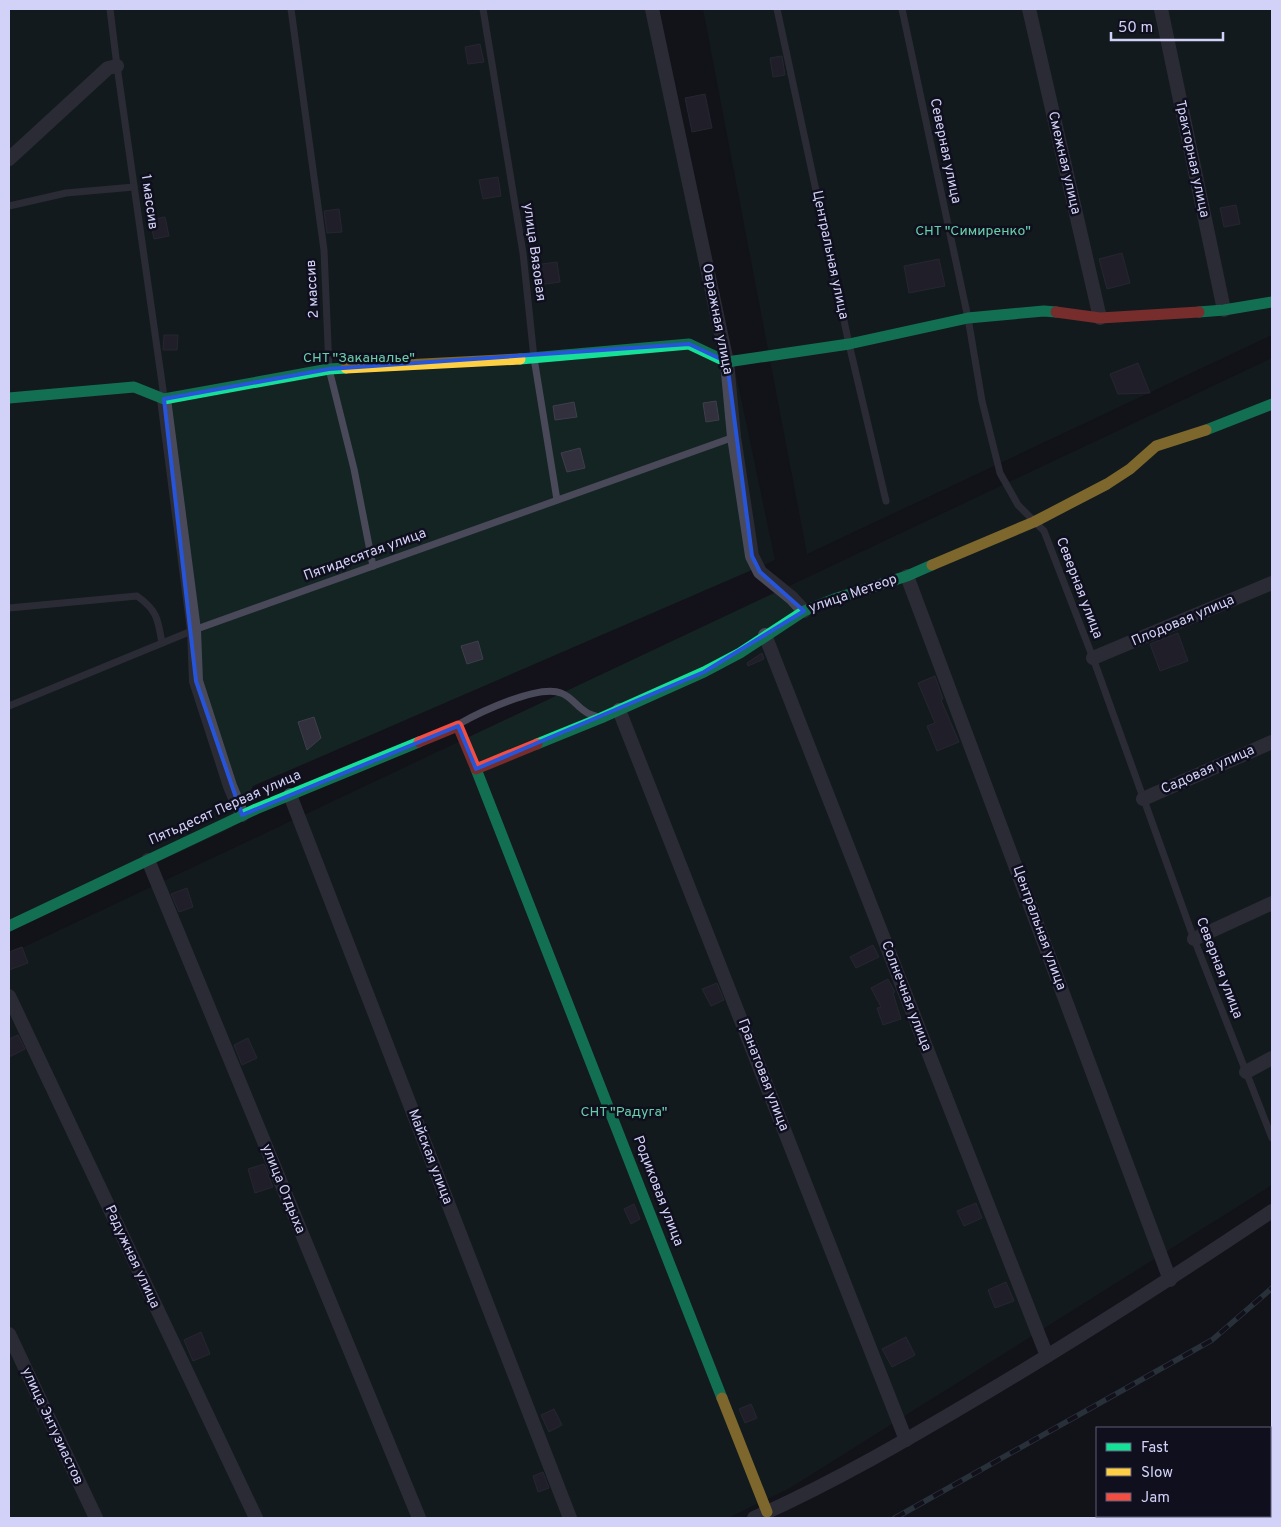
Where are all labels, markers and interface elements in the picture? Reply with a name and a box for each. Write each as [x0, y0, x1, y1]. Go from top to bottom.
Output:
scale bar [1111, 10, 1224, 42]
text: 50 m [1118, 19, 1153, 38]
street label: Северная улица [926, 97, 964, 205]
street label: Тракторная улица [1171, 99, 1213, 219]
street label: Смежная улица [1044, 110, 1084, 216]
street label: 1 массив [137, 173, 161, 231]
street label: Центральная улица [808, 189, 852, 321]
street label: улица Вязовая [519, 202, 549, 302]
park label: СНТ "Симиренко" [915, 223, 1031, 240]
street label: 2 массив [303, 259, 323, 319]
street label: Овражная улица [698, 262, 736, 376]
park label: СНТ "Заканалье" [303, 350, 415, 367]
street label: Пятидесятая улица [301, 525, 429, 585]
street label: Северная улица [1052, 535, 1106, 641]
street label: улица Метеор [807, 571, 900, 617]
street label: Плодовая улица [1129, 592, 1237, 650]
street label: Садовая улица [1159, 742, 1257, 798]
street label: Пятьдесят Первая улица [146, 767, 304, 849]
street label: Центральная улица [1009, 863, 1069, 993]
street label: Северная улица [1192, 915, 1246, 1021]
street label: Солнечная улица [877, 938, 935, 1054]
street label: Гранатовая улица [734, 1016, 792, 1134]
park label: СНТ "Радуга" [581, 1104, 667, 1121]
street label: Майская улица [404, 1107, 456, 1207]
street label: Родиковая улица [629, 1133, 687, 1249]
street label: улица Отдыха [257, 1142, 309, 1236]
street label: Радужная улица [101, 1203, 163, 1311]
street label: улица Энтузиастов [17, 1365, 87, 1487]
legend [1096, 1427, 1271, 1517]
text: Fast [1141, 1439, 1169, 1458]
text: Slow [1141, 1464, 1173, 1483]
text: Jam [1141, 1489, 1170, 1508]

